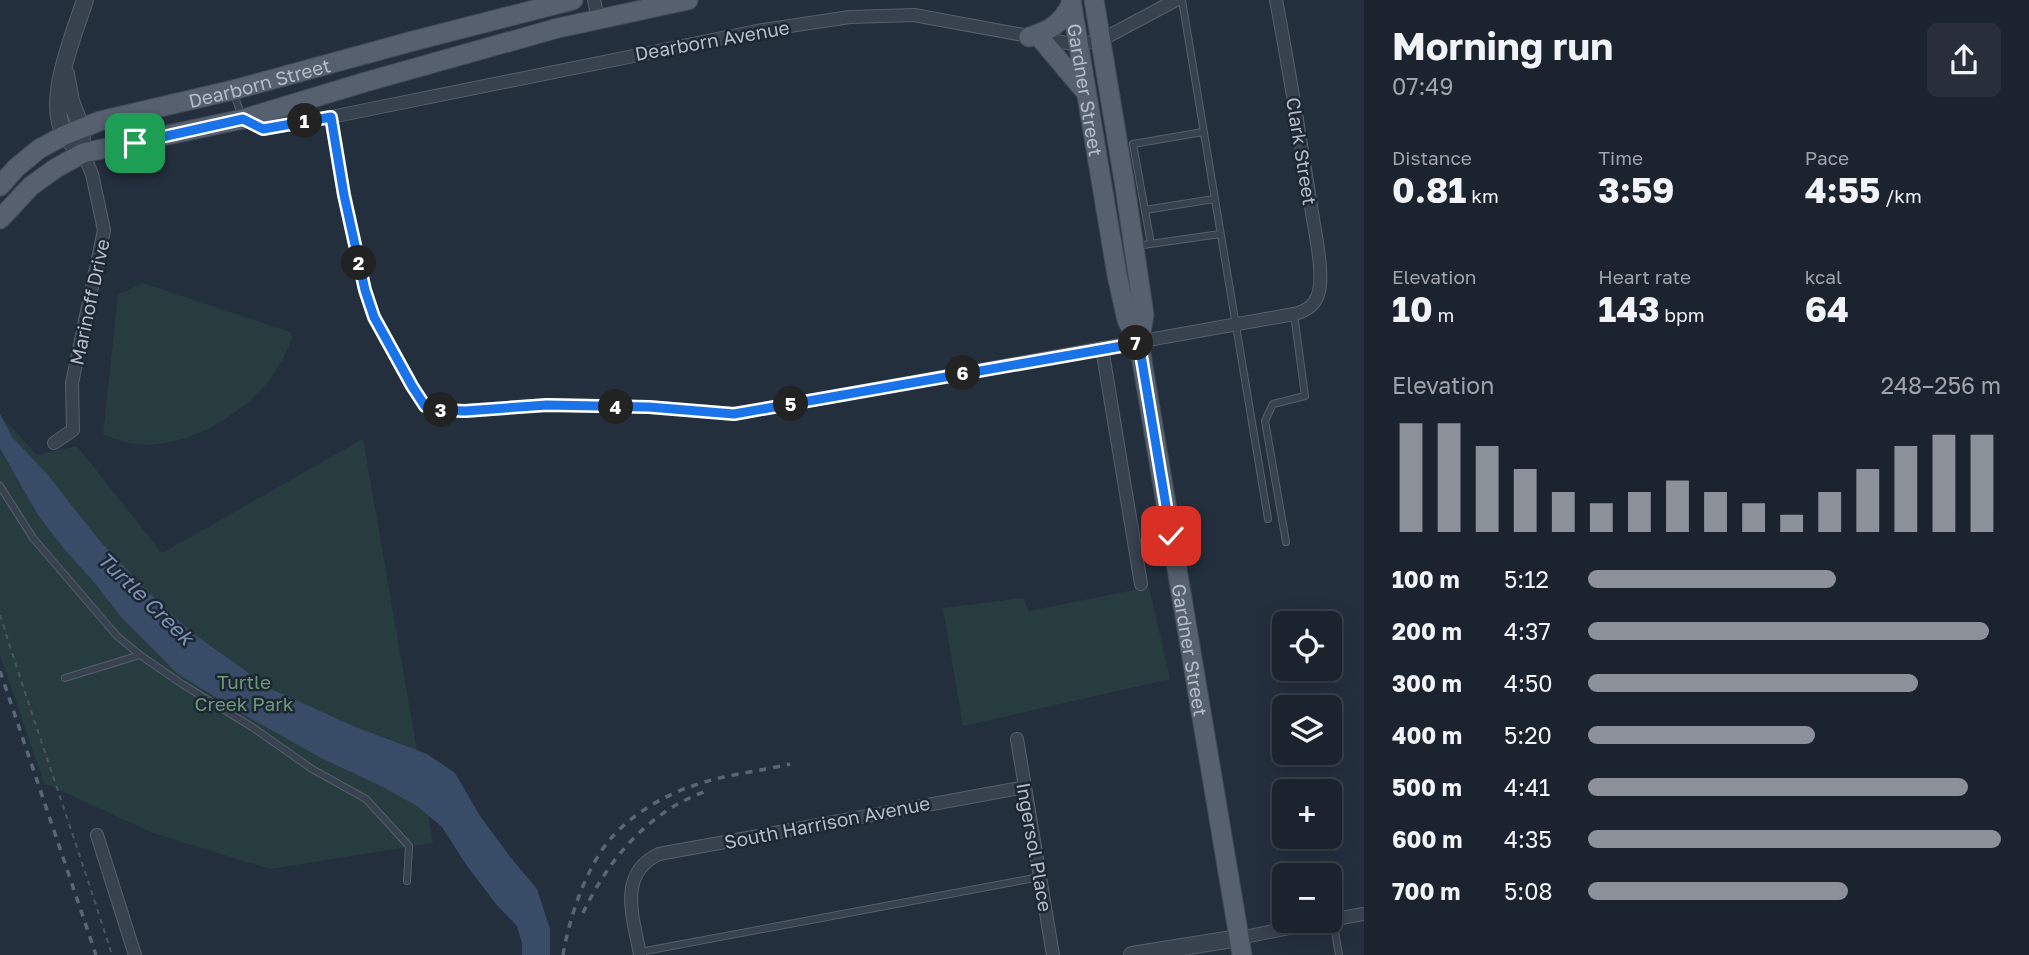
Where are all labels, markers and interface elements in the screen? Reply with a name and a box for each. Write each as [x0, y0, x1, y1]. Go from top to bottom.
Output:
street label: Dearborn Avenue [633, 15, 791, 65]
street label: Gardner Street [1064, 22, 1108, 158]
text: Morning run [1392, 23, 1613, 68]
button: share [1927, 23, 2001, 97]
street label: Dearborn Street [186, 53, 333, 112]
text: 07:49 [1392, 72, 1453, 100]
street label: Clark Street [1282, 95, 1322, 207]
pin: 1 [288, 104, 322, 138]
text: 1 [300, 109, 309, 132]
pin [105, 113, 165, 173]
icon: arrive [116, 124, 154, 162]
text: Distance [1392, 146, 1472, 169]
text: Time [1598, 146, 1643, 169]
text: Pace [1805, 146, 1849, 169]
text: 0.81 [1392, 169, 1466, 211]
text: 3:59 [1598, 169, 1674, 211]
text: 4:55 [1805, 169, 1880, 211]
text: km [1466, 184, 1499, 207]
text: /km [1880, 184, 1922, 207]
street label: Marinoff Drive [64, 237, 114, 367]
pin: 2 [342, 246, 376, 280]
text: 2 [353, 251, 364, 274]
text: Elevation [1392, 265, 1477, 288]
text: Heart rate [1598, 265, 1691, 288]
text: kcal [1805, 265, 1842, 288]
text: 10 [1392, 288, 1433, 330]
text: 143 [1598, 288, 1660, 330]
text: 64 [1805, 288, 1849, 330]
text: m [1433, 303, 1454, 326]
text: bpm [1660, 303, 1705, 326]
pin: 7 [1118, 326, 1154, 360]
text: 7 [1130, 331, 1141, 354]
pin: 6 [946, 356, 981, 390]
text: 6 [956, 361, 969, 384]
text: Elevation [1392, 371, 1494, 399]
text: 248–256 m [1881, 371, 2001, 399]
pin: 5 [774, 386, 808, 422]
pin: 4 [598, 390, 634, 424]
pin: 3 [424, 392, 458, 428]
text: 5 [785, 392, 796, 415]
text: 4 [610, 395, 621, 418]
text: 3 [435, 398, 446, 421]
pin [1141, 506, 1201, 566]
icon: check [1152, 517, 1190, 555]
water label: Turtle Creek [93, 546, 201, 652]
text: 100 m [1392, 565, 1460, 593]
text: 5:12 [1504, 565, 1549, 593]
street label: Gardner Street [1168, 582, 1213, 718]
map controls [1272, 611, 1342, 933]
button: locate [1272, 611, 1342, 681]
text: 200 m [1392, 617, 1462, 645]
text: 4:37 [1504, 617, 1551, 645]
text: 300 m [1392, 669, 1462, 697]
text: 4:50 [1504, 669, 1553, 697]
park label: Turtle Creek Park [195, 670, 294, 715]
button: layers [1272, 695, 1342, 765]
text: 400 m [1392, 721, 1462, 749]
text: 5:20 [1504, 721, 1552, 749]
text: 500 m [1392, 773, 1462, 801]
text: 4:41 [1504, 773, 1550, 801]
button: + [1272, 779, 1342, 849]
street label: Ingersol Place [1012, 781, 1058, 913]
street label: South Harrison Avenue [722, 791, 932, 853]
text: 600 m [1392, 825, 1462, 853]
text: 4:35 [1504, 825, 1552, 853]
button: − [1272, 863, 1342, 933]
text: 700 m [1392, 877, 1460, 905]
text: 5:08 [1504, 877, 1553, 905]

